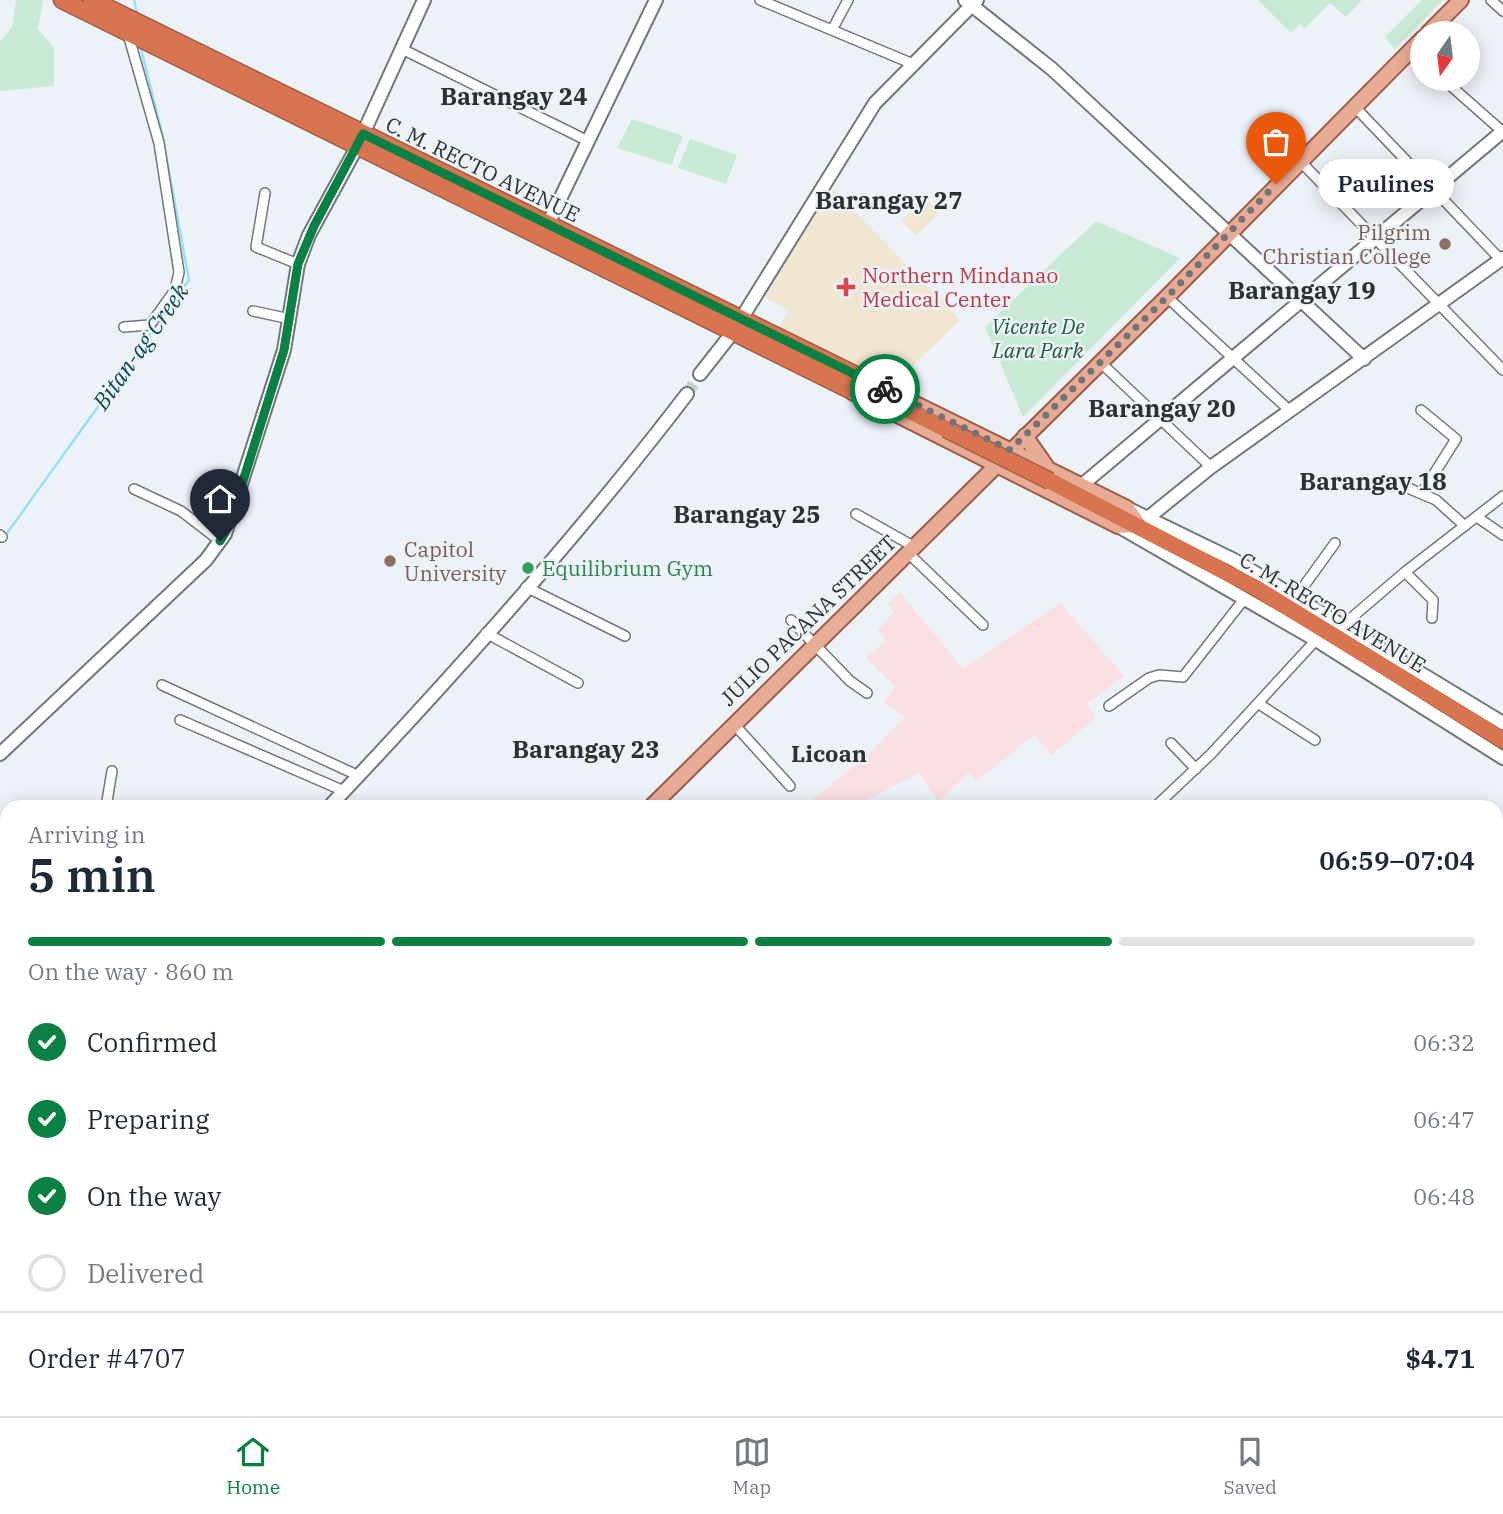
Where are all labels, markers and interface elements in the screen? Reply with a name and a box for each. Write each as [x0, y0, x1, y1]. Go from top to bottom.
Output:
north arrow [1410, 21, 1480, 91]
map controls [1410, 21, 1480, 91]
district label: Barangay 24 [440, 80, 588, 112]
street label: C. M. RECTO AVENUE [381, 110, 585, 228]
pin [1246, 112, 1306, 184]
icon: bag [1257, 123, 1295, 161]
callout: Paulines [1318, 160, 1454, 208]
text: Paulines [1338, 168, 1434, 198]
district label: Barangay 27 [815, 184, 963, 216]
place label: Pilgrim Christian College [1263, 218, 1431, 270]
marker: Pilgrim Christian College [1437, 236, 1453, 252]
place label: Northern Mindanao Medical Center [862, 261, 1058, 313]
district label: Barangay 19 [1228, 274, 1376, 306]
water label: Bitan-ag Creek [85, 276, 195, 416]
marker: Northern Mindanao Medical Center [836, 277, 856, 297]
park label: Vicente De Lara Park [991, 312, 1085, 364]
courier [850, 354, 920, 424]
icon: bike [866, 370, 904, 408]
district label: Barangay 20 [1088, 392, 1236, 424]
district label: Barangay 18 [1299, 465, 1447, 497]
pin [190, 469, 250, 541]
icon: home [201, 480, 239, 518]
district label: Barangay 25 [673, 498, 821, 530]
street label: JULIO PACANA STREET [714, 529, 902, 711]
place label: Capitol University [404, 535, 507, 587]
street label: C. M. RECTO AVENUE [1235, 545, 1431, 679]
marker: Capitol University [382, 553, 398, 569]
place label: Equilibrium Gym [542, 554, 713, 582]
marker: Equilibrium Gym [520, 560, 536, 576]
district label: Barangay 23 [512, 733, 660, 765]
district label: Licoan [791, 738, 867, 768]
text: Arriving in [28, 819, 145, 849]
text: 06:59–07:04 [1319, 843, 1475, 877]
text: 5 min [28, 845, 156, 905]
text: On the way · 860 m [28, 956, 234, 986]
icon: check [28, 1023, 66, 1061]
text: Confirmed [87, 1025, 218, 1059]
text: 06:32 [1413, 1027, 1475, 1057]
icon: check [28, 1100, 66, 1138]
text: Preparing [87, 1102, 209, 1136]
text: 06:47 [1413, 1104, 1475, 1134]
icon: check [28, 1177, 66, 1215]
text: On the way [87, 1179, 221, 1213]
text: 06:48 [1413, 1181, 1475, 1211]
text: Delivered [87, 1256, 204, 1290]
text: Order #4707 [28, 1341, 186, 1375]
text: $4.71 [1405, 1341, 1475, 1375]
tab: Home [226, 1433, 280, 1499]
tab: Map [733, 1433, 771, 1499]
tab: Saved [1224, 1433, 1277, 1499]

